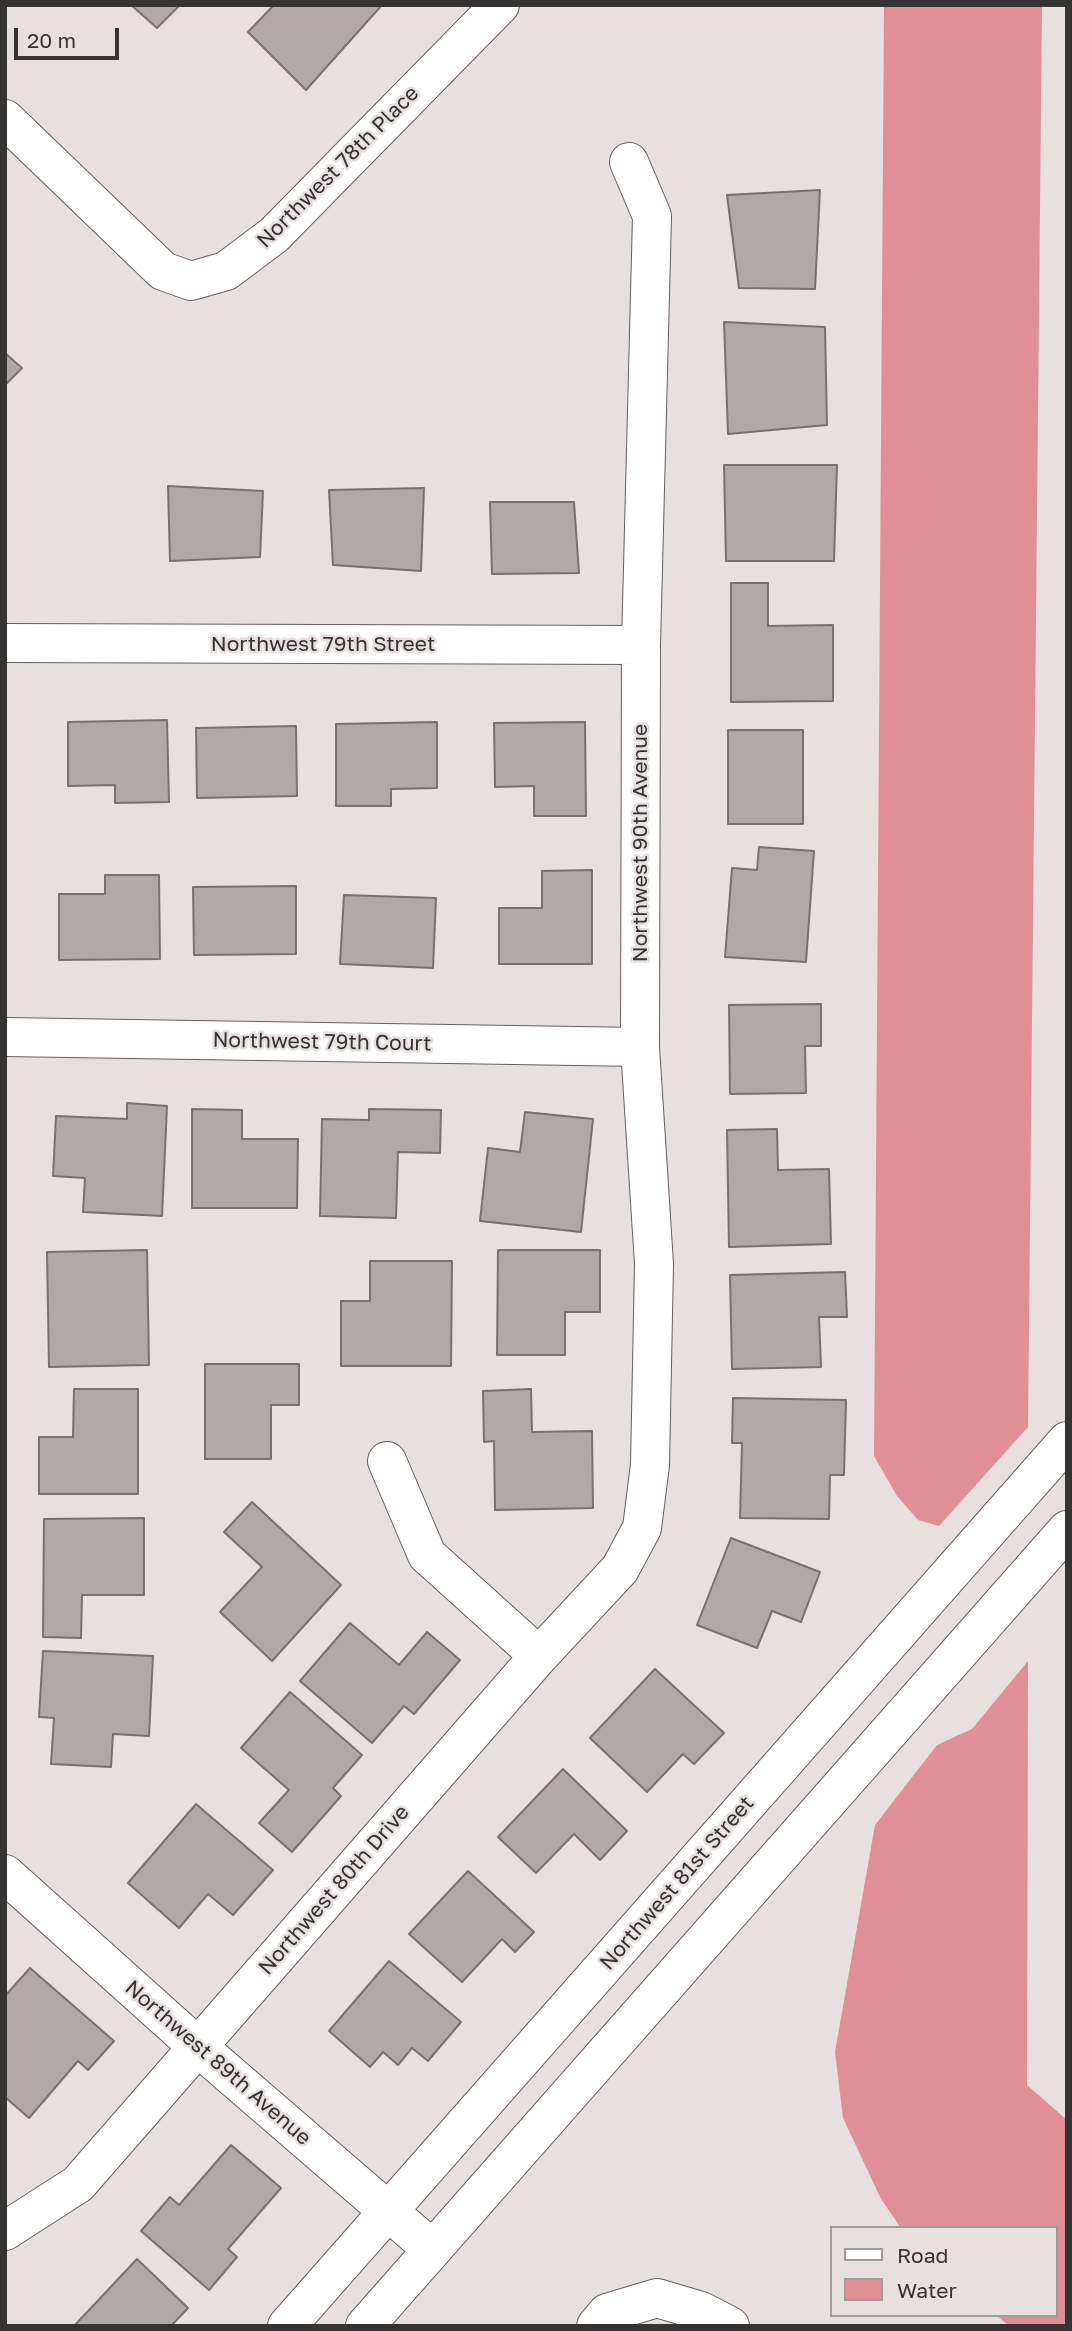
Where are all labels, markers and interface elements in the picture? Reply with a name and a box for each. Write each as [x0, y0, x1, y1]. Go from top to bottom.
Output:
scale bar [18, 14, 122, 58]
text: 20 m [27, 27, 76, 53]
street label: Northwest 78th Place [252, 81, 424, 253]
street label: Northwest 79th Street [211, 631, 435, 657]
street label: Northwest 90th Avenue [627, 724, 653, 962]
street label: Northwest 79th Court [212, 1027, 432, 1057]
street label: Northwest 81st Street [595, 1791, 759, 1975]
street label: Northwest 80th Drive [253, 1800, 415, 1980]
street label: Northwest 89th Avenue [120, 1975, 316, 2151]
legend [830, 2226, 1058, 2317]
text: Road [897, 2242, 948, 2268]
text: Water [897, 2277, 957, 2303]

